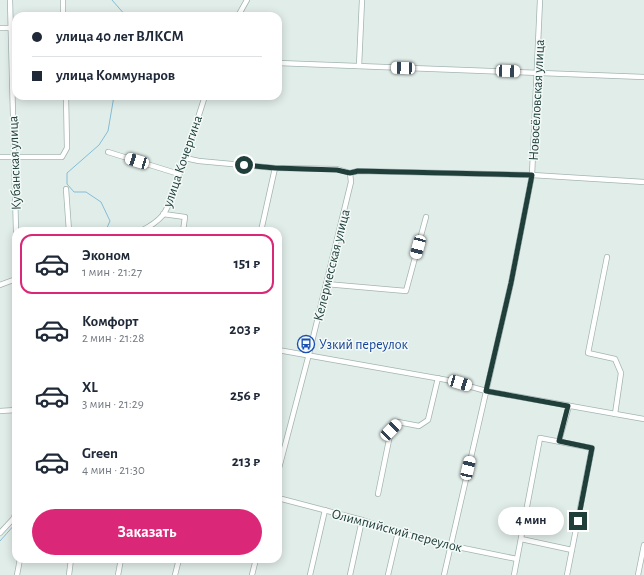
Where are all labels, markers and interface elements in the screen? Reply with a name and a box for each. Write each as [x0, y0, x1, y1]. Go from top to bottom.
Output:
text: улица 40 лет ВЛКСМ [56, 29, 184, 44]
street label: Новосёловская улица [527, 38, 547, 161]
car [391, 62, 415, 74]
car [496, 65, 520, 77]
text: улица Коммунаров [56, 68, 175, 83]
street label: улица Кочергина [160, 113, 205, 210]
street label: Кубанская улица [6, 115, 24, 210]
car [124, 152, 150, 170]
route start [235, 156, 253, 174]
street label: Келермесская улица [311, 207, 353, 323]
car [409, 234, 427, 260]
icon: car [34, 246, 70, 282]
text: Эконом [82, 248, 130, 263]
text: 151 ₽ [233, 256, 260, 271]
text: 1 мин · 21:27 [82, 266, 142, 279]
icon: car [34, 312, 70, 348]
text: Комфорт [82, 314, 138, 329]
text: 203 ₽ [229, 322, 260, 337]
text: 2 мин · 21:28 [82, 332, 144, 345]
bus stop icon: Узкий переулок [296, 334, 316, 354]
place label: Узкий переулок [319, 338, 408, 352]
car [447, 374, 473, 392]
icon: car [34, 378, 70, 414]
text: XL [82, 380, 98, 395]
text: 256 ₽ [230, 388, 260, 403]
text: 3 мин · 21:29 [82, 398, 144, 411]
car [378, 417, 404, 443]
icon: car [34, 444, 70, 480]
text: Green [82, 446, 118, 461]
text: 213 ₽ [232, 454, 260, 469]
car [459, 455, 477, 481]
text: 4 мин · 21:30 [82, 464, 145, 477]
street label: Олимпийский переулок [330, 507, 464, 555]
callout: 4 мин [498, 507, 564, 535]
button: Заказать [32, 509, 262, 555]
route end [569, 512, 587, 530]
text: 4 мин [516, 514, 546, 527]

